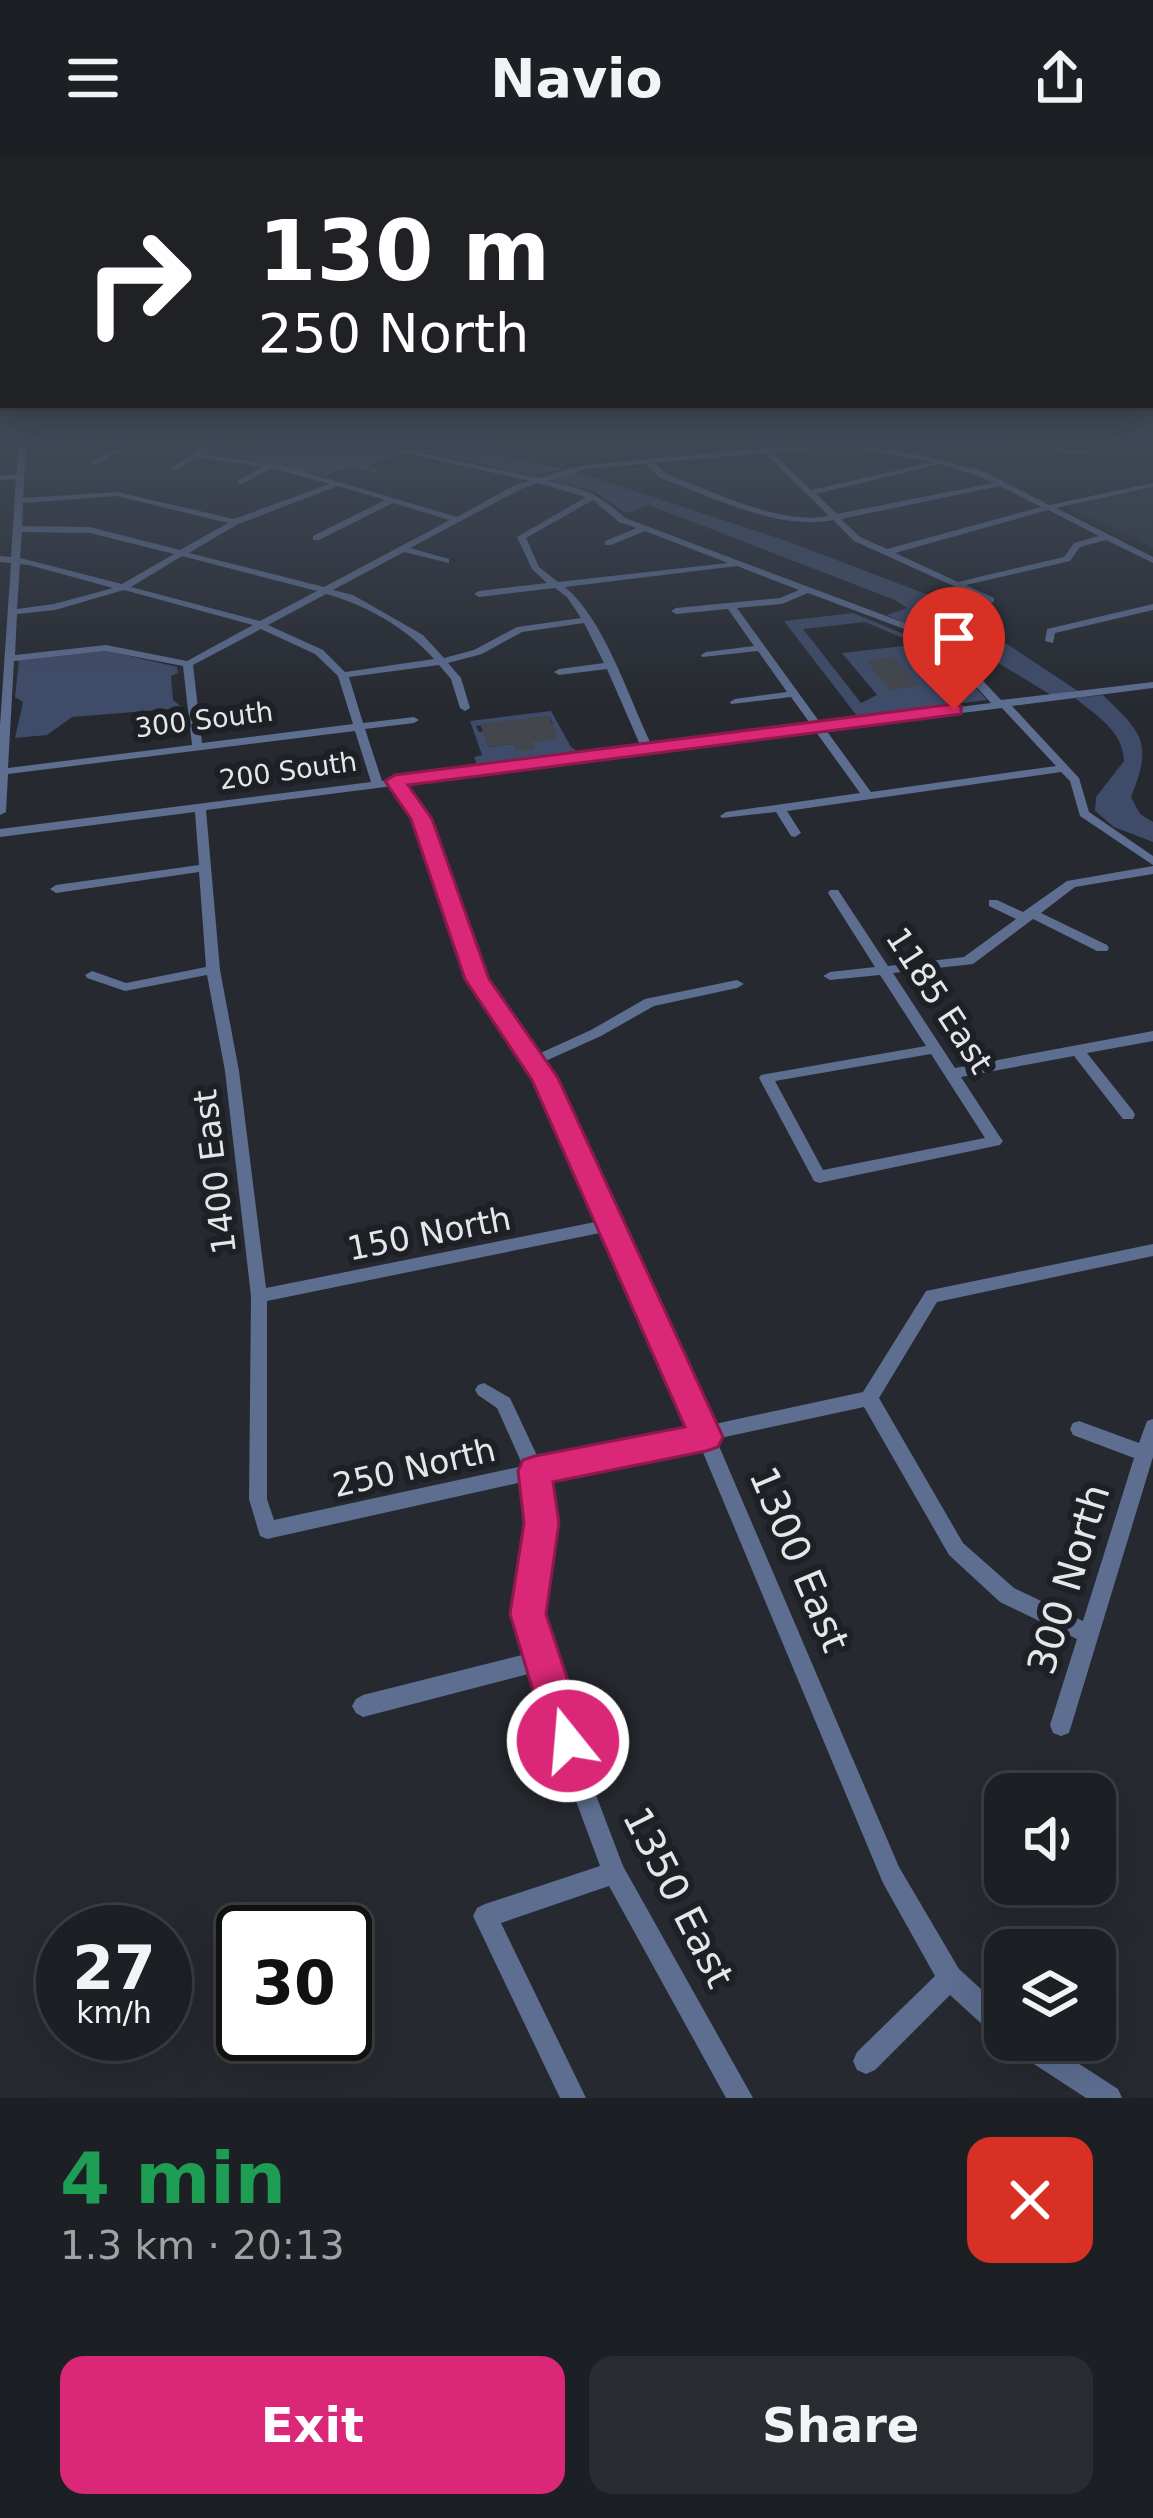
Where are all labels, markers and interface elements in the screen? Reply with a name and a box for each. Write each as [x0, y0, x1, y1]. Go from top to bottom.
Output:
icon: menu [60, 45, 126, 111]
icon: share [1027, 45, 1093, 111]
text: Navio [490, 47, 663, 110]
text: 130 m [258, 202, 550, 300]
icon: right [60, 204, 216, 360]
text: 250 North [258, 302, 529, 365]
pin [903, 587, 1005, 710]
icon: arrive [921, 605, 987, 671]
street label: 300 South [133, 696, 275, 743]
street label: 200 South [217, 746, 359, 795]
street label: 1185 East [878, 920, 1001, 1080]
street label: 1400 East [185, 1087, 244, 1257]
street label: 150 North [344, 1199, 514, 1268]
street label: 250 North [329, 1430, 499, 1505]
street label: 1300 East [741, 1460, 859, 1658]
street label: 300 North [1018, 1479, 1119, 1679]
position arrow [505, 1678, 631, 1804]
map controls [984, 1773, 1116, 2061]
button: sound [984, 1773, 1116, 1905]
street label: 1350 East [614, 1800, 743, 1995]
speed limit sign: 30 [216, 1905, 372, 2061]
button: layers [984, 1929, 1116, 2061]
text: 27 [72, 1933, 156, 2003]
text: km/h [76, 1995, 152, 2030]
text: 4 min [60, 2136, 286, 2220]
button: close [967, 2137, 1093, 2263]
text: 1.3 km · 20:13 [60, 2223, 345, 2268]
button: Exit [60, 2356, 565, 2494]
button: Share [589, 2356, 1093, 2494]

